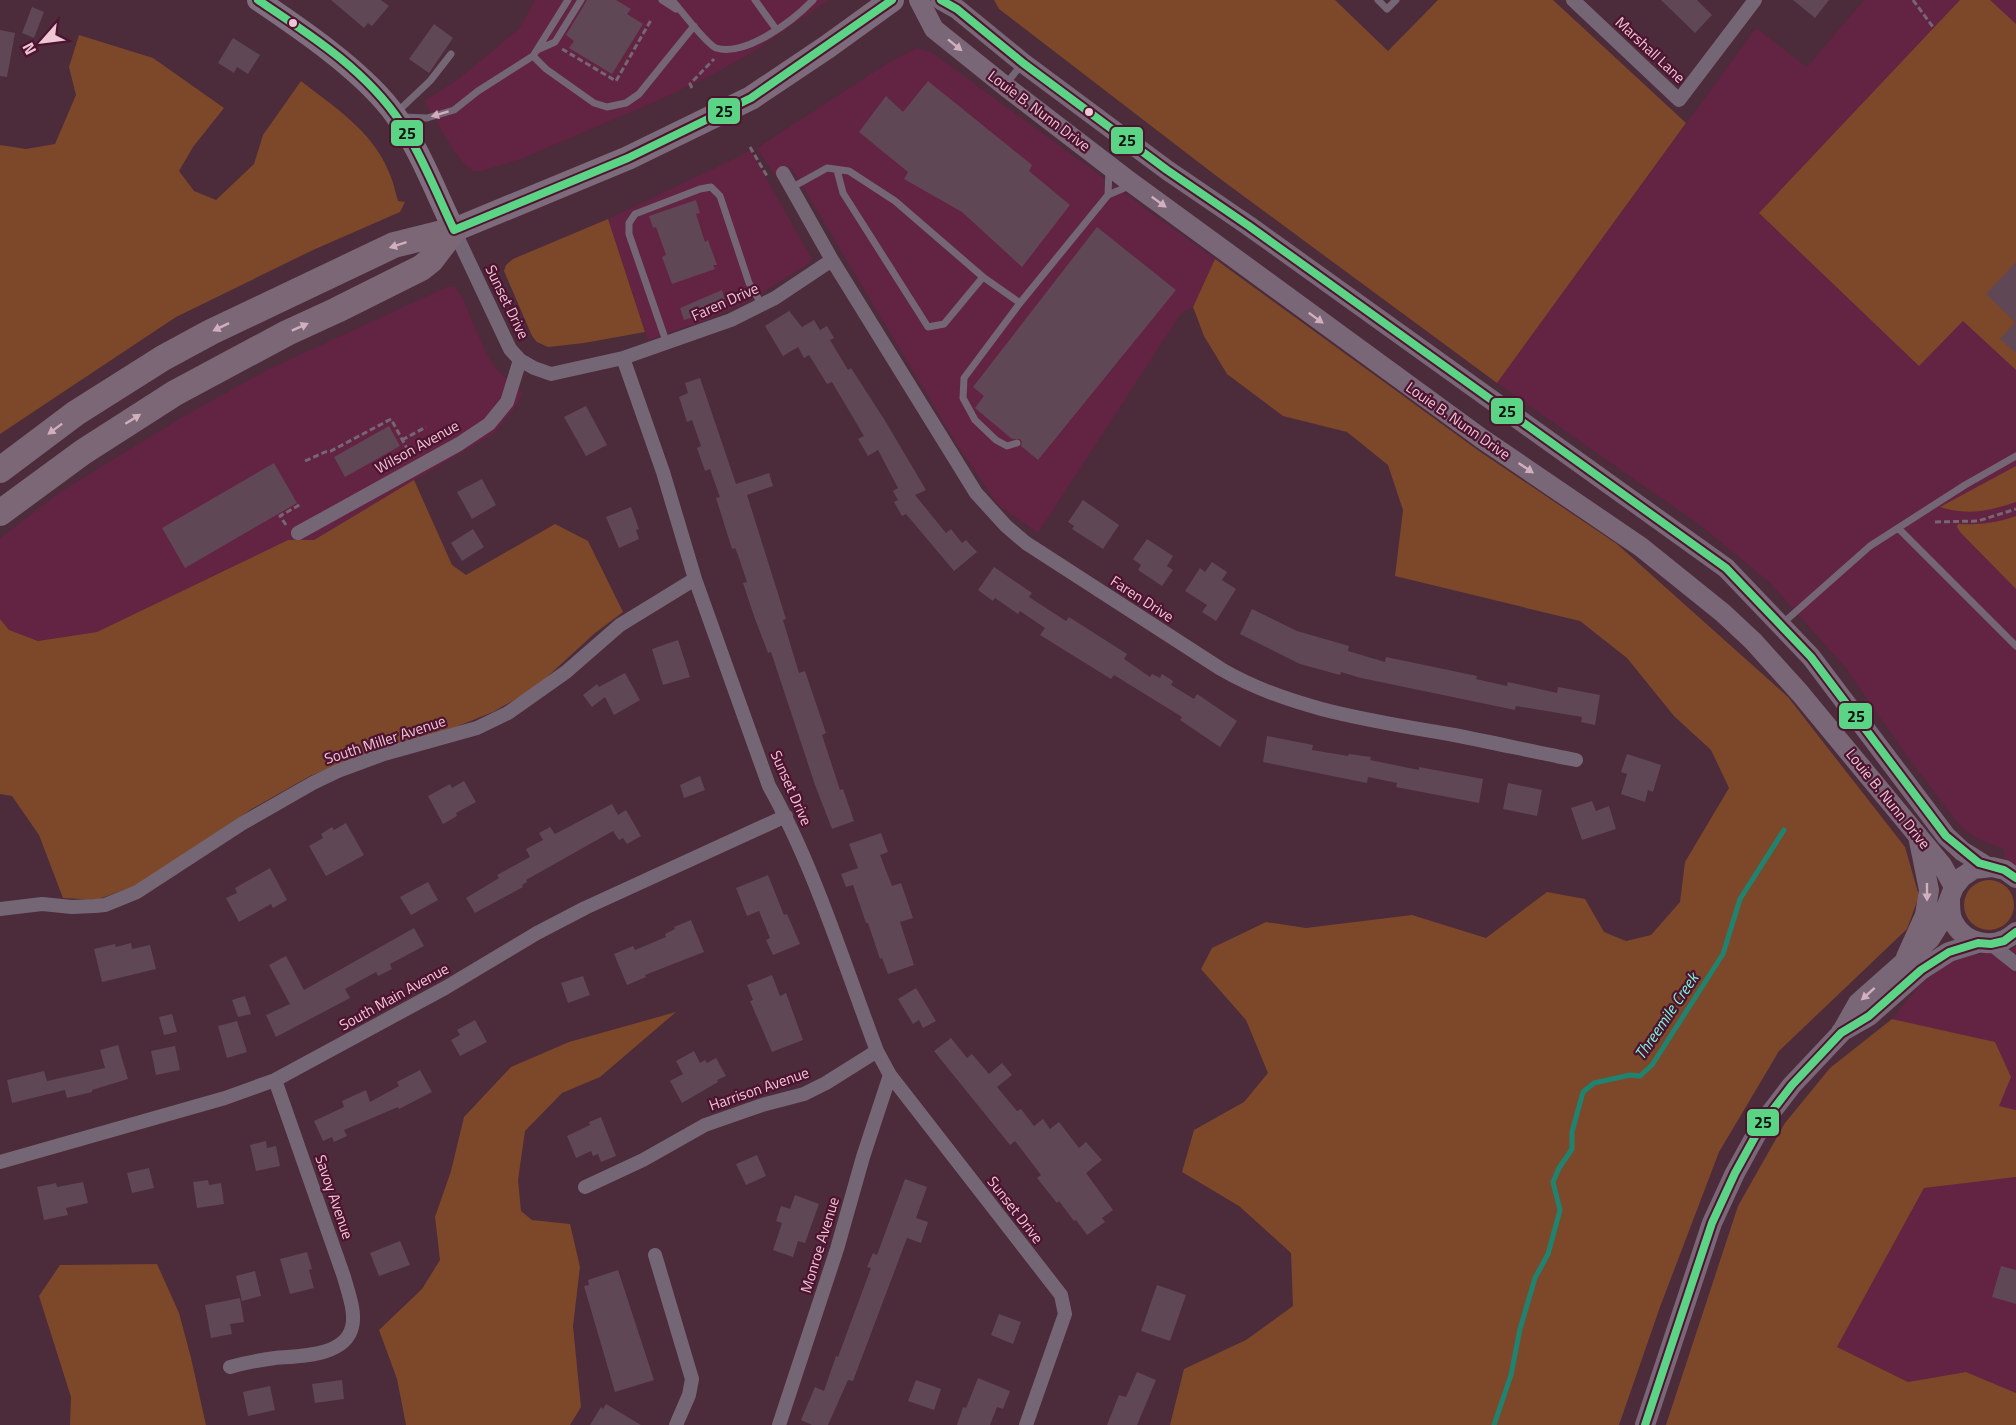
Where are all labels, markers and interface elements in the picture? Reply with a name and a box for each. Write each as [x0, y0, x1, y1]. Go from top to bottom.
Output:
street label: Marshall Lane [1610, 11, 1691, 88]
north arrow [12, 12, 72, 72]
unlabelled marker [287, 17, 299, 29]
one-way arrow [947, 38, 962, 51]
text: N [16, 39, 42, 60]
street label: Louie B. Nunn Drive [983, 64, 1095, 157]
line badge: 25 [707, 97, 741, 125]
text: 25 [715, 99, 733, 123]
unlabelled marker [1083, 106, 1095, 118]
one-way arrow [431, 110, 449, 120]
line badge: 25 [390, 119, 424, 147]
text: 25 [398, 121, 416, 145]
line badge: 25 [1110, 126, 1144, 155]
text: 25 [1118, 128, 1136, 152]
one-way arrow [1151, 196, 1167, 208]
one-way arrow [389, 241, 407, 250]
street label: Sunset Drive [480, 261, 535, 343]
street label: Faren Drive [687, 276, 762, 327]
one-way arrow [1308, 312, 1324, 324]
one-way arrow [292, 322, 310, 332]
one-way arrow [213, 323, 230, 332]
street label: Louie B. Nunn Drive [1401, 376, 1515, 465]
line badge: 25 [1490, 397, 1524, 425]
text: 25 [1498, 399, 1516, 423]
one-way arrow [125, 414, 142, 425]
street label: Wilson Avenue [370, 414, 463, 479]
one-way arrow [47, 422, 62, 434]
one-way arrow [1517, 462, 1533, 474]
street label: Faren Drive [1106, 569, 1179, 628]
line badge: 25 [1838, 702, 1873, 730]
text: 25 [1847, 704, 1865, 728]
street label: South Miller Avenue [321, 709, 449, 770]
street label: Louie B. Nunn Drive [1841, 744, 1936, 854]
street label: Sunset Drive [765, 747, 818, 829]
one-way arrow [1922, 883, 1932, 902]
street label: South Main Avenue [335, 957, 453, 1036]
water label: Threemile Creek [1628, 966, 1705, 1064]
one-way arrow [1861, 987, 1876, 1000]
street label: Harrison Avenue [706, 1061, 812, 1116]
line badge: 25 [1746, 1108, 1780, 1137]
text: 25 [1754, 1110, 1772, 1134]
street label: Savoy Avenue [309, 1152, 360, 1242]
street label: Sunset Drive [982, 1171, 1049, 1248]
street label: Monroe Avenue [794, 1194, 845, 1296]

